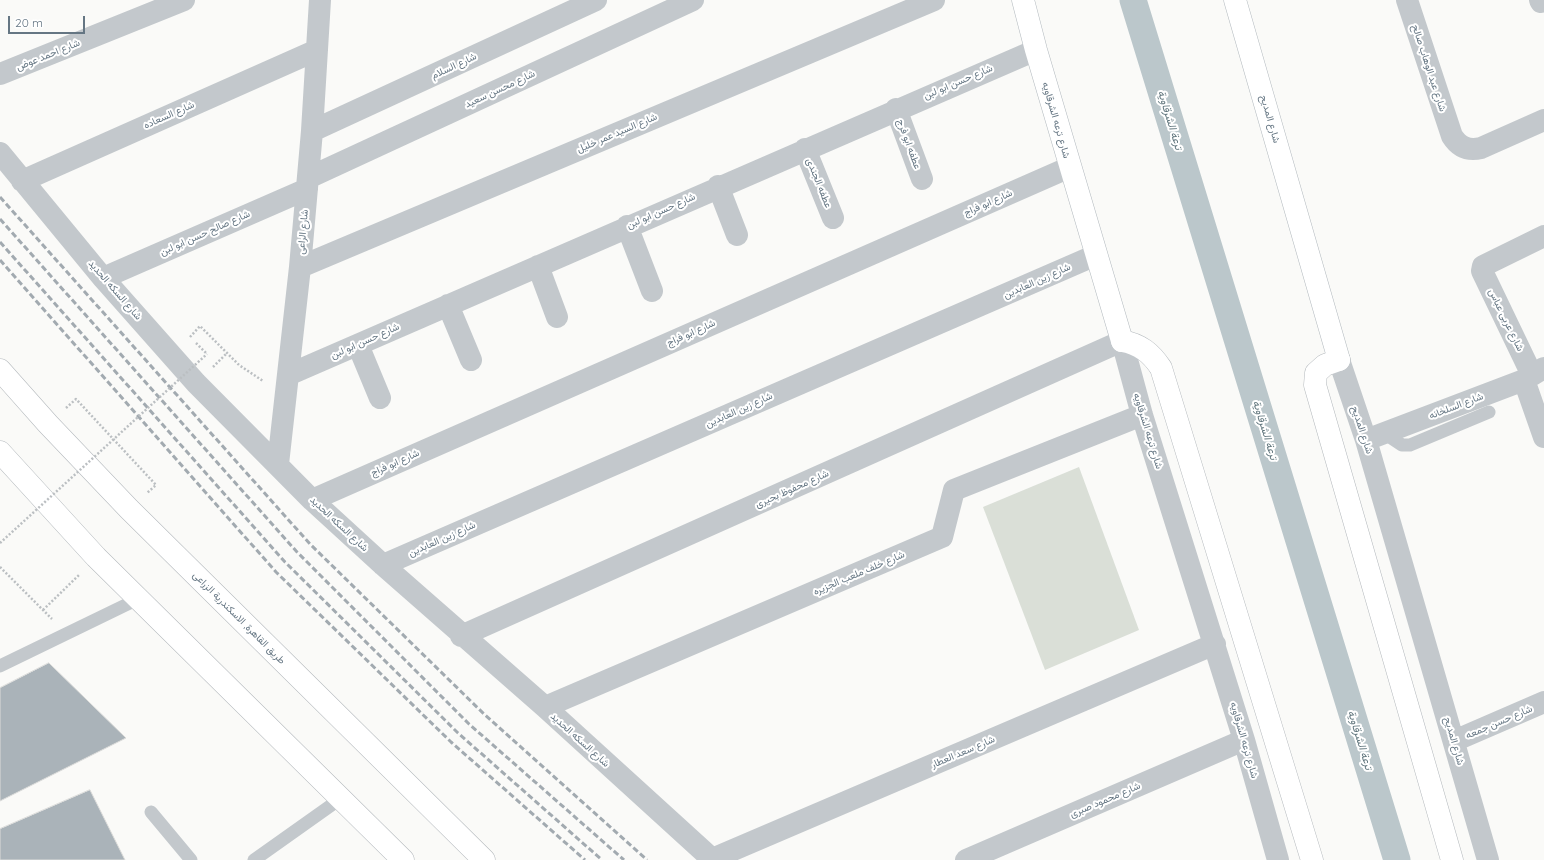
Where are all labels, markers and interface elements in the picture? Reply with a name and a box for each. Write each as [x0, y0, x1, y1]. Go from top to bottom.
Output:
scale bar [10, 8, 87, 34]
text: 20 m [15, 15, 43, 30]
street label: شارع عبد الوهاب صالح [1409, 23, 1449, 113]
street label: شارع احمد عوض [14, 37, 82, 73]
street label: شارع السلام [430, 50, 478, 82]
street label: شارع حسن ابو لبن [922, 62, 994, 102]
street label: شارع محسن سعيد [463, 68, 537, 110]
street label: شارع ترعه الشرقاويه [1039, 80, 1073, 160]
water label: ترعة الشرقاوية [1155, 89, 1185, 151]
street label: شارع المديح [1257, 93, 1283, 145]
street label: شارع السعاده [142, 98, 196, 132]
street label: شارع السيد عمر خليل [575, 111, 659, 155]
street label: عطفه ابو فرج [894, 117, 924, 171]
street label: عطفه الجندى [804, 156, 834, 210]
street label: شارع ابو فراج [962, 187, 1014, 219]
street label: شارع حسن ابو لبن [625, 190, 697, 232]
street label: شارع صالح حسن ابو لبن [158, 208, 252, 258]
street label: شارع الراعى [295, 209, 311, 255]
street label: شارع السكه الحديد [86, 258, 144, 322]
street label: شارع زين العابدين [1002, 261, 1072, 301]
street label: شارع عربى عباس [1486, 287, 1526, 353]
street label: شارع ابو فراج [665, 317, 717, 349]
street label: شارع حسن ابو لبن [329, 320, 401, 362]
street label: شارع زين العابدين [704, 390, 774, 430]
street label: شارع السلخانه [1427, 390, 1485, 422]
street label: شارع ترعه الشرقاويه [1131, 392, 1165, 470]
water label: ترعة الشرقاوية [1250, 399, 1280, 461]
street label: شارع المديح [1349, 405, 1375, 455]
street label: شارع ابو فراج [369, 447, 421, 479]
street label: شارع محفوظ بحيرى [753, 467, 831, 511]
street label: شارع السكه الحديد [307, 494, 371, 554]
street label: شارع زين العابدين [407, 519, 477, 559]
street label: شارع خلف ملعب الجزيره [812, 548, 906, 598]
street label: طريق القاهرة, الاسكندرية الزراعى [190, 569, 288, 667]
street label: شارع ترعه الشرقاويه [1227, 700, 1261, 780]
street label: شارع حسن جمعه [1464, 703, 1534, 741]
water label: ترعة الشرقاوية [1345, 709, 1375, 771]
street label: شارع السكه الحديد [548, 710, 612, 770]
street label: شارع المديح [1441, 715, 1467, 767]
street label: شارع سعد العطار [929, 733, 997, 771]
street label: شارع محمود صبرى [1068, 780, 1142, 820]

